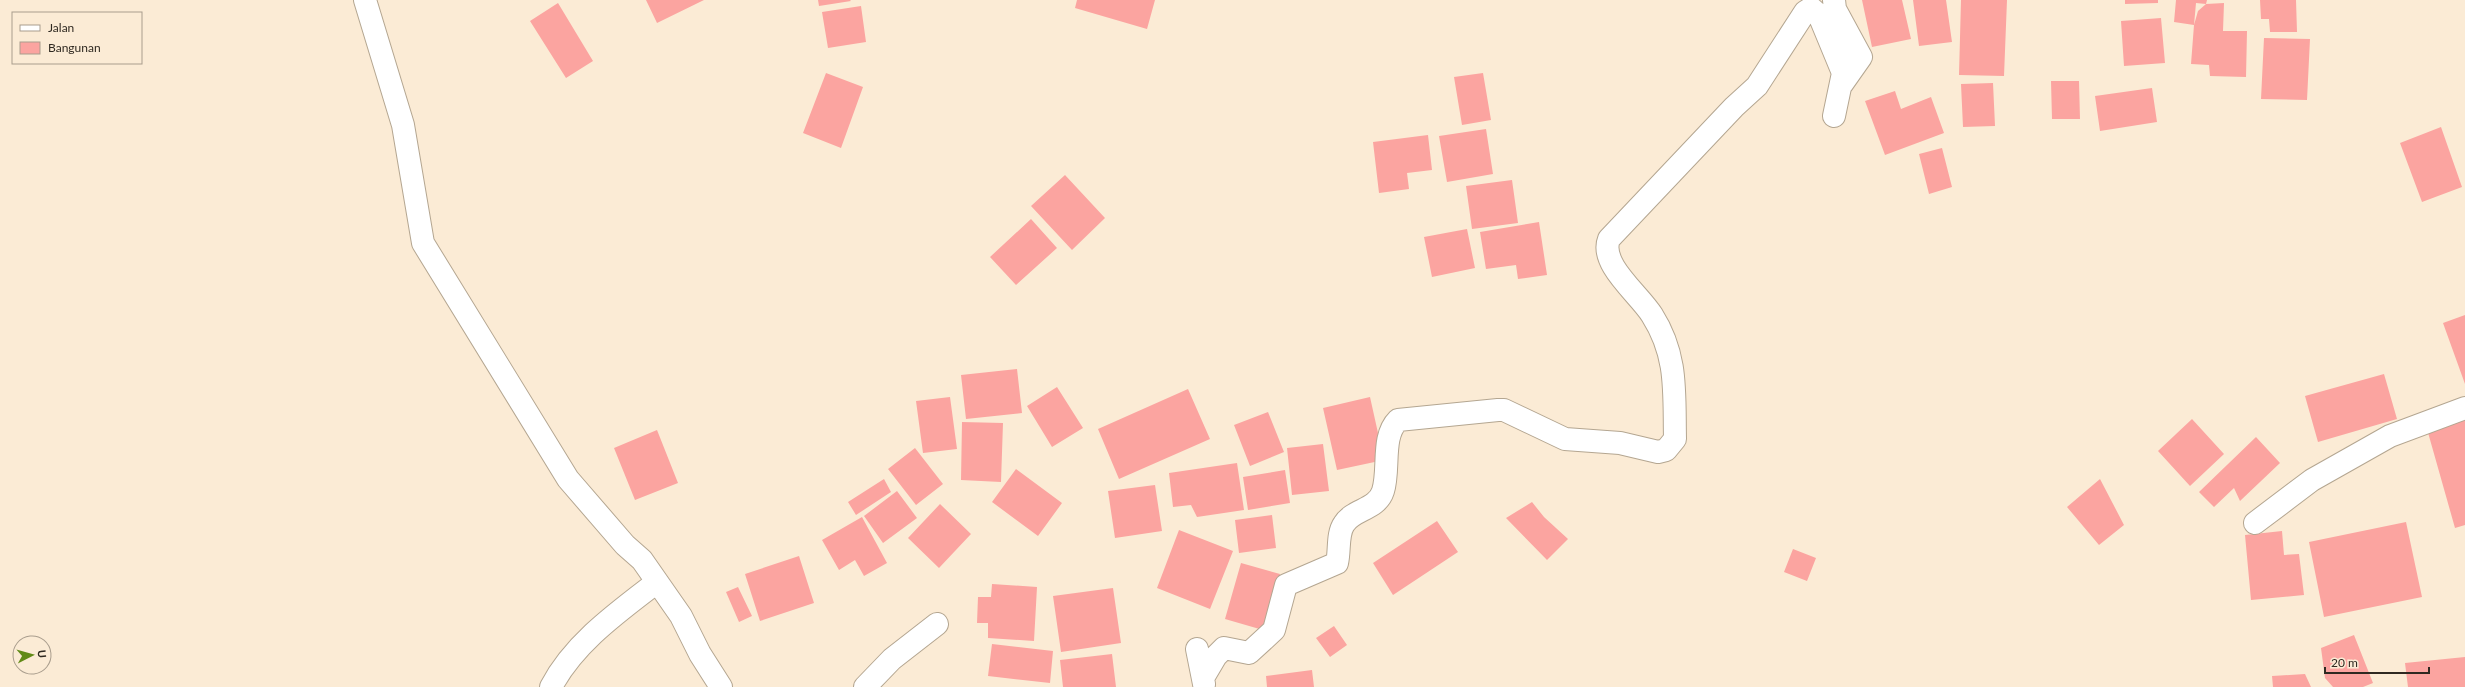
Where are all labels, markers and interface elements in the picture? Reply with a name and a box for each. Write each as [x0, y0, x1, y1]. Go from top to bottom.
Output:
legend [12, 12, 142, 64]
text: Jalan [48, 20, 74, 35]
text: Bangunan [48, 40, 101, 55]
north arrow [12, 635, 52, 675]
text: U [36, 649, 49, 659]
scale bar [2325, 649, 2429, 675]
text: 20 m [2331, 655, 2358, 670]

